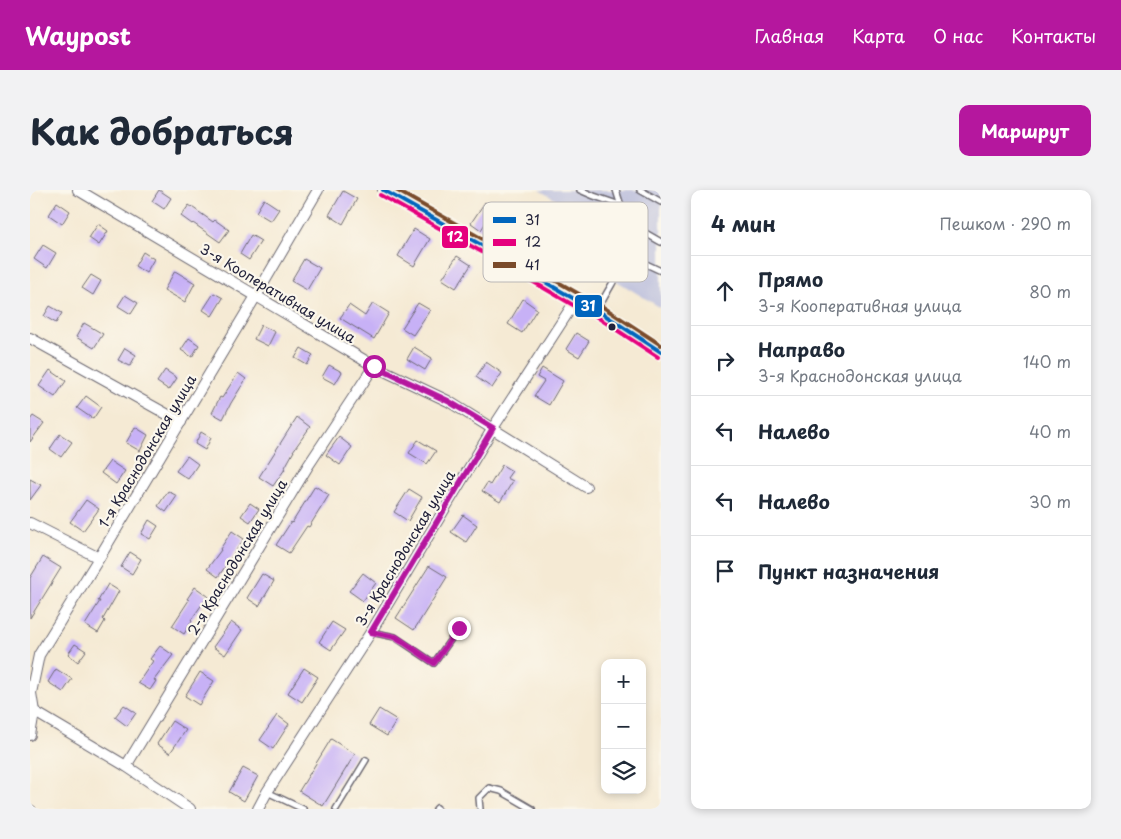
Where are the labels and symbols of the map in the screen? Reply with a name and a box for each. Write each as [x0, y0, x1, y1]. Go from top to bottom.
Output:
legend [483, 202, 648, 282]
text: 31 [525, 209, 540, 230]
line badge: 12 [441, 225, 469, 249]
text: 12 [447, 226, 463, 247]
text: 12 [525, 231, 541, 252]
street label: 3-я Кооперативная улица [196, 238, 360, 348]
text: 41 [525, 254, 540, 275]
line badge: 31 [574, 294, 603, 318]
text: 31 [580, 295, 596, 316]
unlabelled marker [607, 322, 617, 332]
route start [363, 355, 386, 378]
street label: 1-я Краснодонская улица [93, 370, 201, 532]
street label: 3-я Краснодонская улица [350, 466, 460, 630]
street label: 2-я Краснодонская улица [182, 475, 292, 639]
route end [448, 617, 471, 640]

